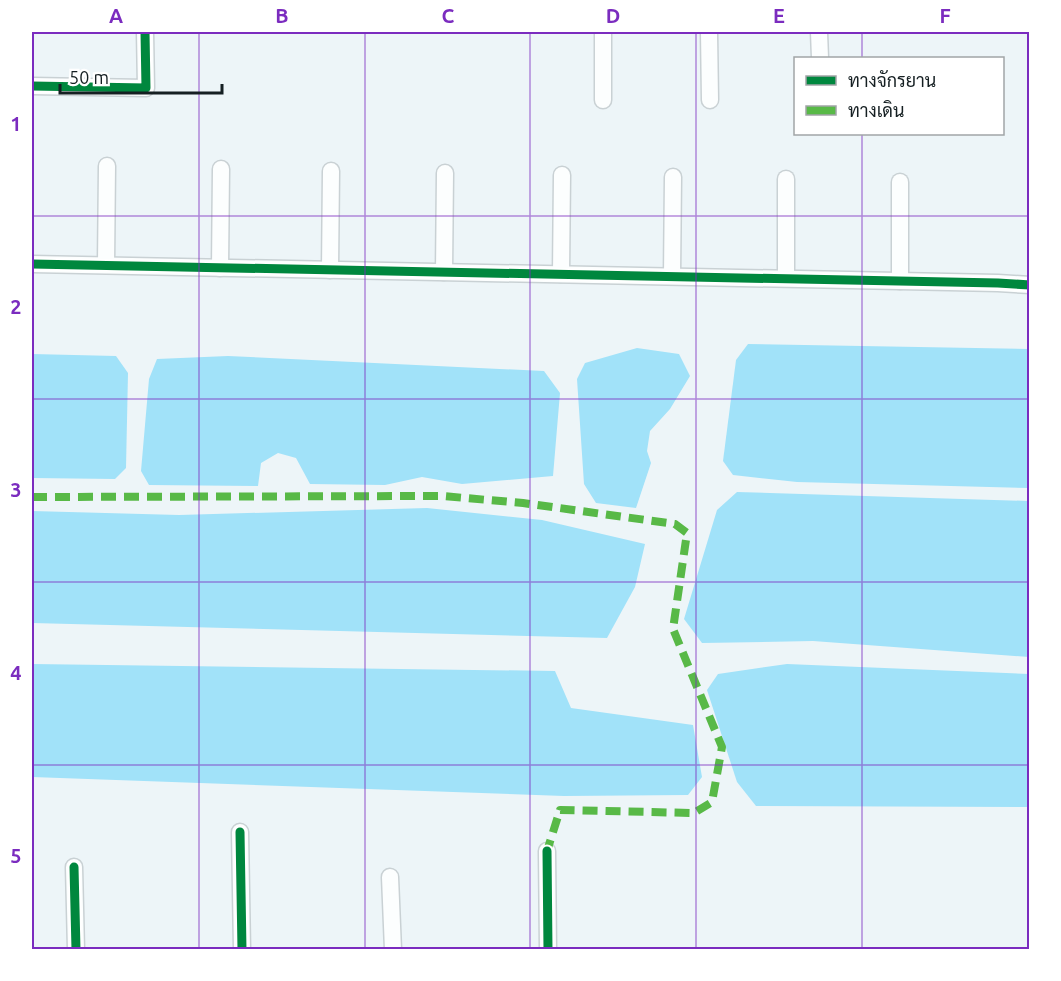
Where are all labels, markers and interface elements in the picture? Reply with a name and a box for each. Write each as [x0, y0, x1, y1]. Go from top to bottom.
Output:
text: A [109, 4, 123, 27]
text: B [275, 4, 289, 27]
text: C [442, 4, 455, 27]
text: D [606, 4, 620, 27]
text: E [773, 4, 785, 27]
text: F [939, 4, 951, 27]
scale bar [60, 57, 222, 95]
legend [794, 57, 1004, 135]
text: 50 m [69, 67, 109, 87]
text: ทางจักรยาน [848, 70, 936, 90]
text: ทางเดิน [848, 100, 904, 120]
text: 1 [10, 112, 22, 135]
text: 2 [10, 295, 22, 318]
text: 3 [10, 478, 22, 501]
text: 4 [10, 661, 22, 684]
text: 5 [10, 844, 22, 867]

